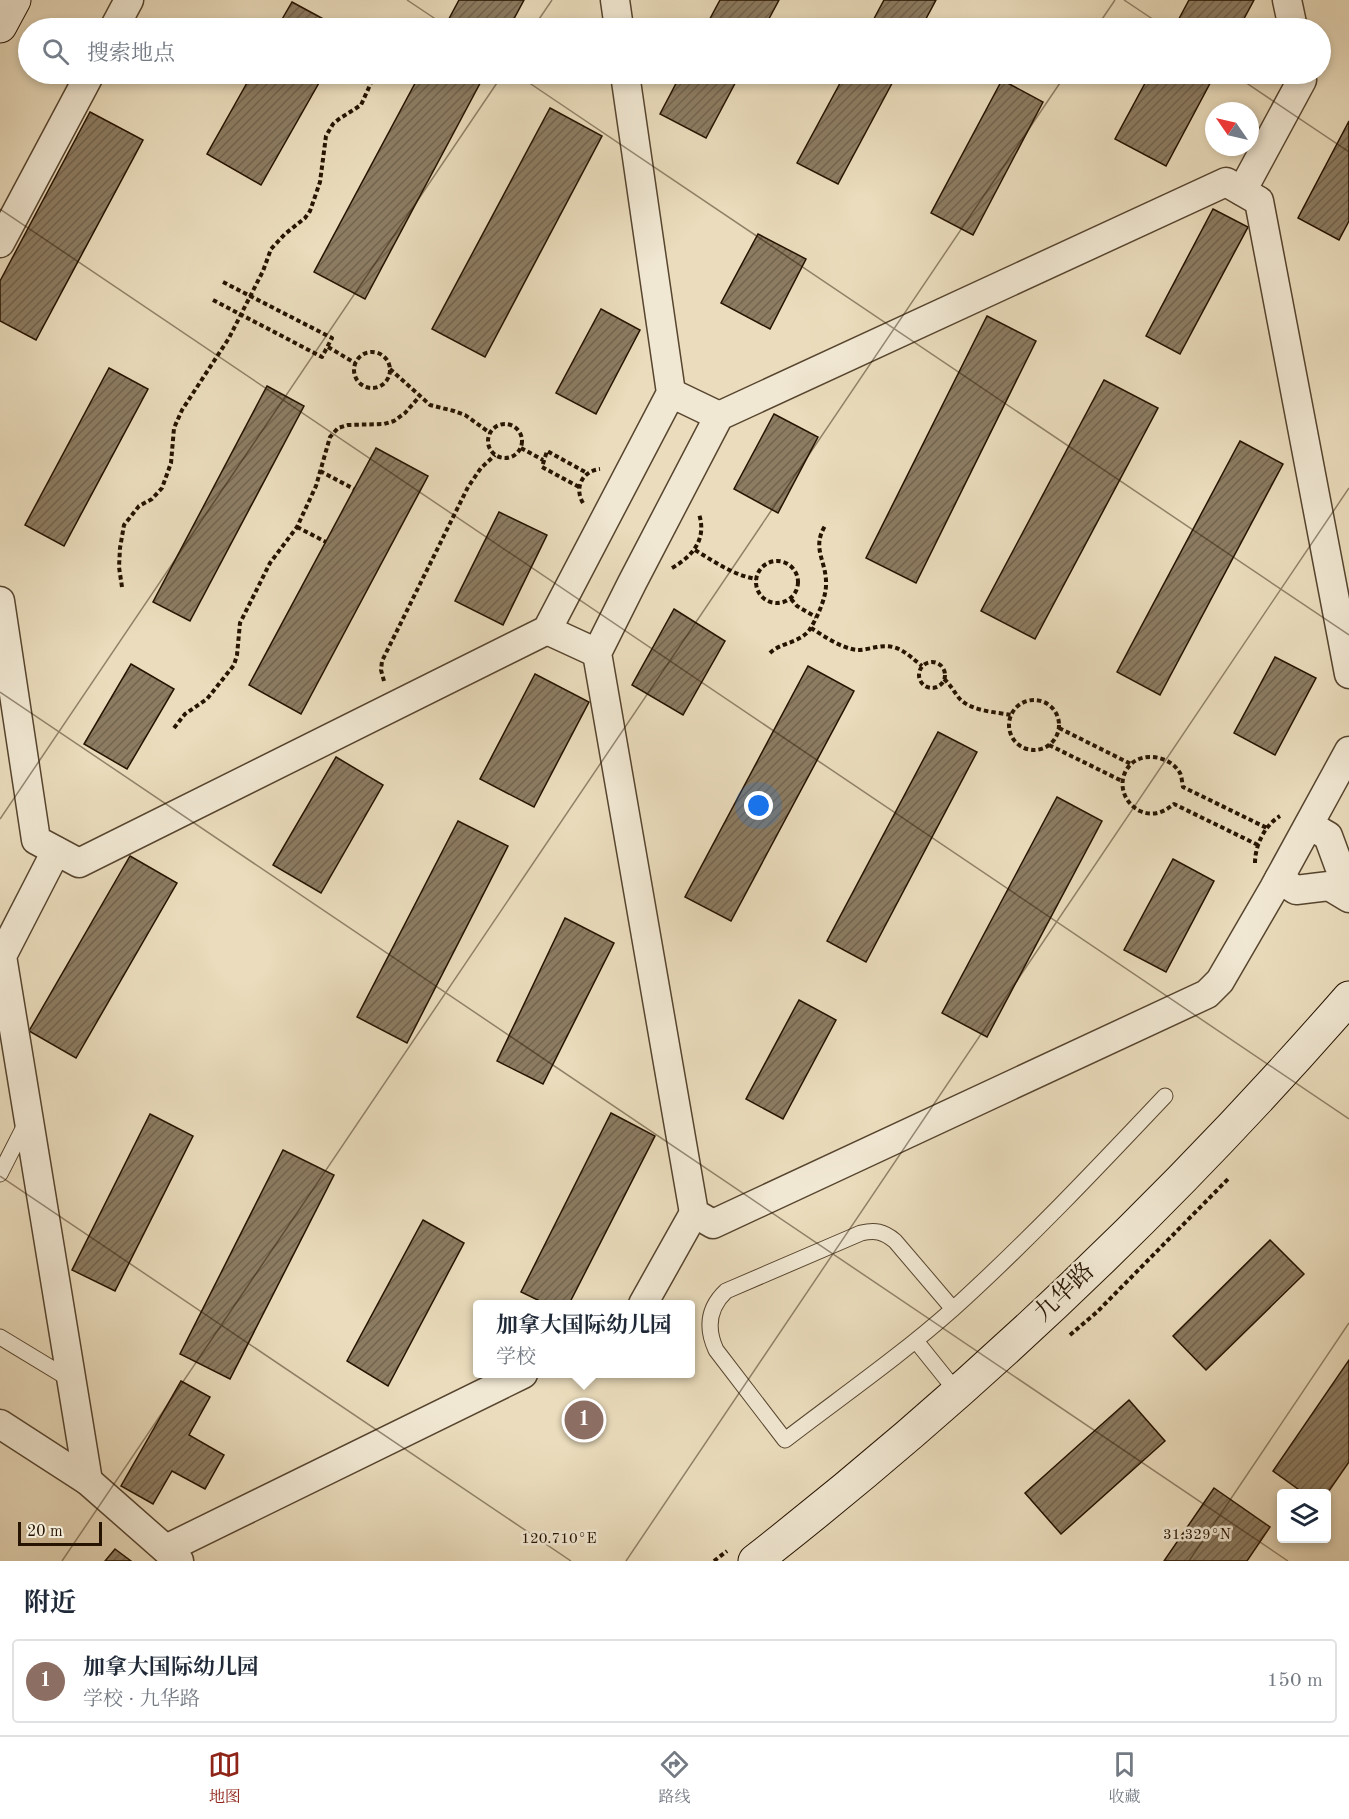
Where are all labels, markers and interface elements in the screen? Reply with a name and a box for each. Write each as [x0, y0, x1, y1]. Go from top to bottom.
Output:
search box [18, 18, 1331, 84]
icon: search [39, 35, 72, 68]
text: 搜索地点 [87, 43, 175, 65]
north arrow [1205, 102, 1259, 156]
your location [744, 791, 773, 820]
street label: 九华路 [1029, 1257, 1099, 1327]
popup [473, 1300, 695, 1378]
text: 加拿大国际幼儿园 [496, 1315, 672, 1337]
text: 学校 [496, 1348, 536, 1368]
pin: 1 [564, 1398, 604, 1442]
map controls [1277, 1489, 1331, 1543]
button: layers [1277, 1489, 1331, 1543]
scale bar [18, 1519, 102, 1546]
text: 20 m [27, 1524, 63, 1540]
text: 31.329°N [1163, 1528, 1231, 1543]
text: 120.710°E [521, 1532, 597, 1547]
text: 附近 [24, 1591, 76, 1617]
text: 加拿大国际幼儿园 [83, 1657, 259, 1679]
text: 1 [40, 1671, 51, 1691]
text: 150 m [1267, 1671, 1323, 1691]
text: 学校 · 九华路 [83, 1690, 200, 1710]
tab: 地图 [208, 1748, 241, 1808]
tab: 路线 [658, 1748, 691, 1808]
tab: 收藏 [1108, 1748, 1141, 1808]

